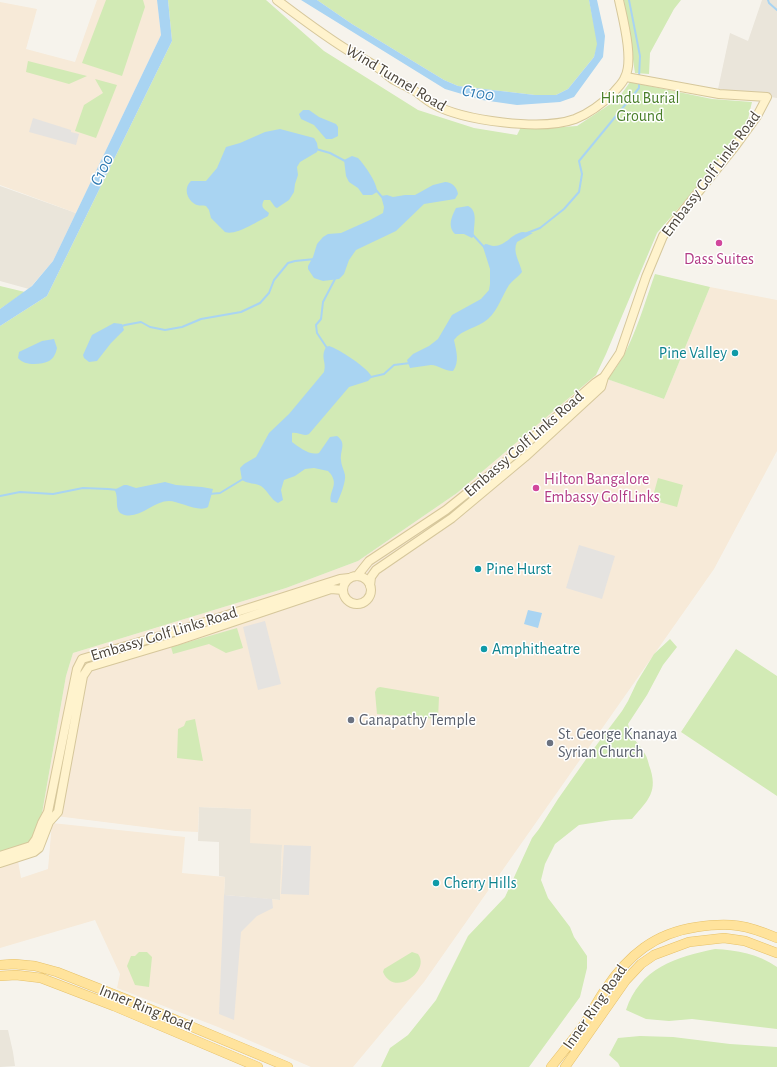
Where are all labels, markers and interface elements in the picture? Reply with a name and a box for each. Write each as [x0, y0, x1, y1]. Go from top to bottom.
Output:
street label: Wind Tunnel Road [342, 40, 450, 116]
water label: C100 [460, 80, 496, 106]
park label: Hindu Burial Ground [600, 88, 680, 126]
street label: Embassy Golf Links Road [657, 107, 765, 241]
water label: C100 [86, 151, 118, 189]
marker: Dass Suites [714, 238, 724, 248]
place label: Dass Suites [684, 249, 754, 269]
place label: Pine Valley [659, 343, 727, 363]
marker: Pine Valley [730, 348, 740, 358]
street label: Embassy Golf Links Road [460, 387, 588, 501]
place label: Hilton Bangalore Embassy GolfLinks [544, 469, 660, 507]
marker: Hilton Bangalore Embassy GolfLinks [531, 483, 541, 493]
place label: Pine Hurst [486, 559, 551, 579]
marker: Pine Hurst [473, 564, 483, 574]
street label: Embassy Golf Links Road [88, 603, 240, 665]
place label: Amphitheatre [492, 639, 580, 659]
marker: Amphitheatre [479, 644, 489, 654]
place label: Ganapathy Temple [359, 710, 476, 730]
marker: Ganapathy Temple [346, 715, 356, 725]
place label: St. George Knanaya Syrian Church [558, 724, 677, 762]
marker: St. George Knanaya Syrian Church [545, 738, 555, 748]
place label: Cherry Hills [444, 873, 517, 893]
marker: Cherry Hills [431, 878, 441, 888]
street label: Inner Ring Road [559, 961, 631, 1053]
street label: Inner Ring Road [97, 981, 195, 1035]

